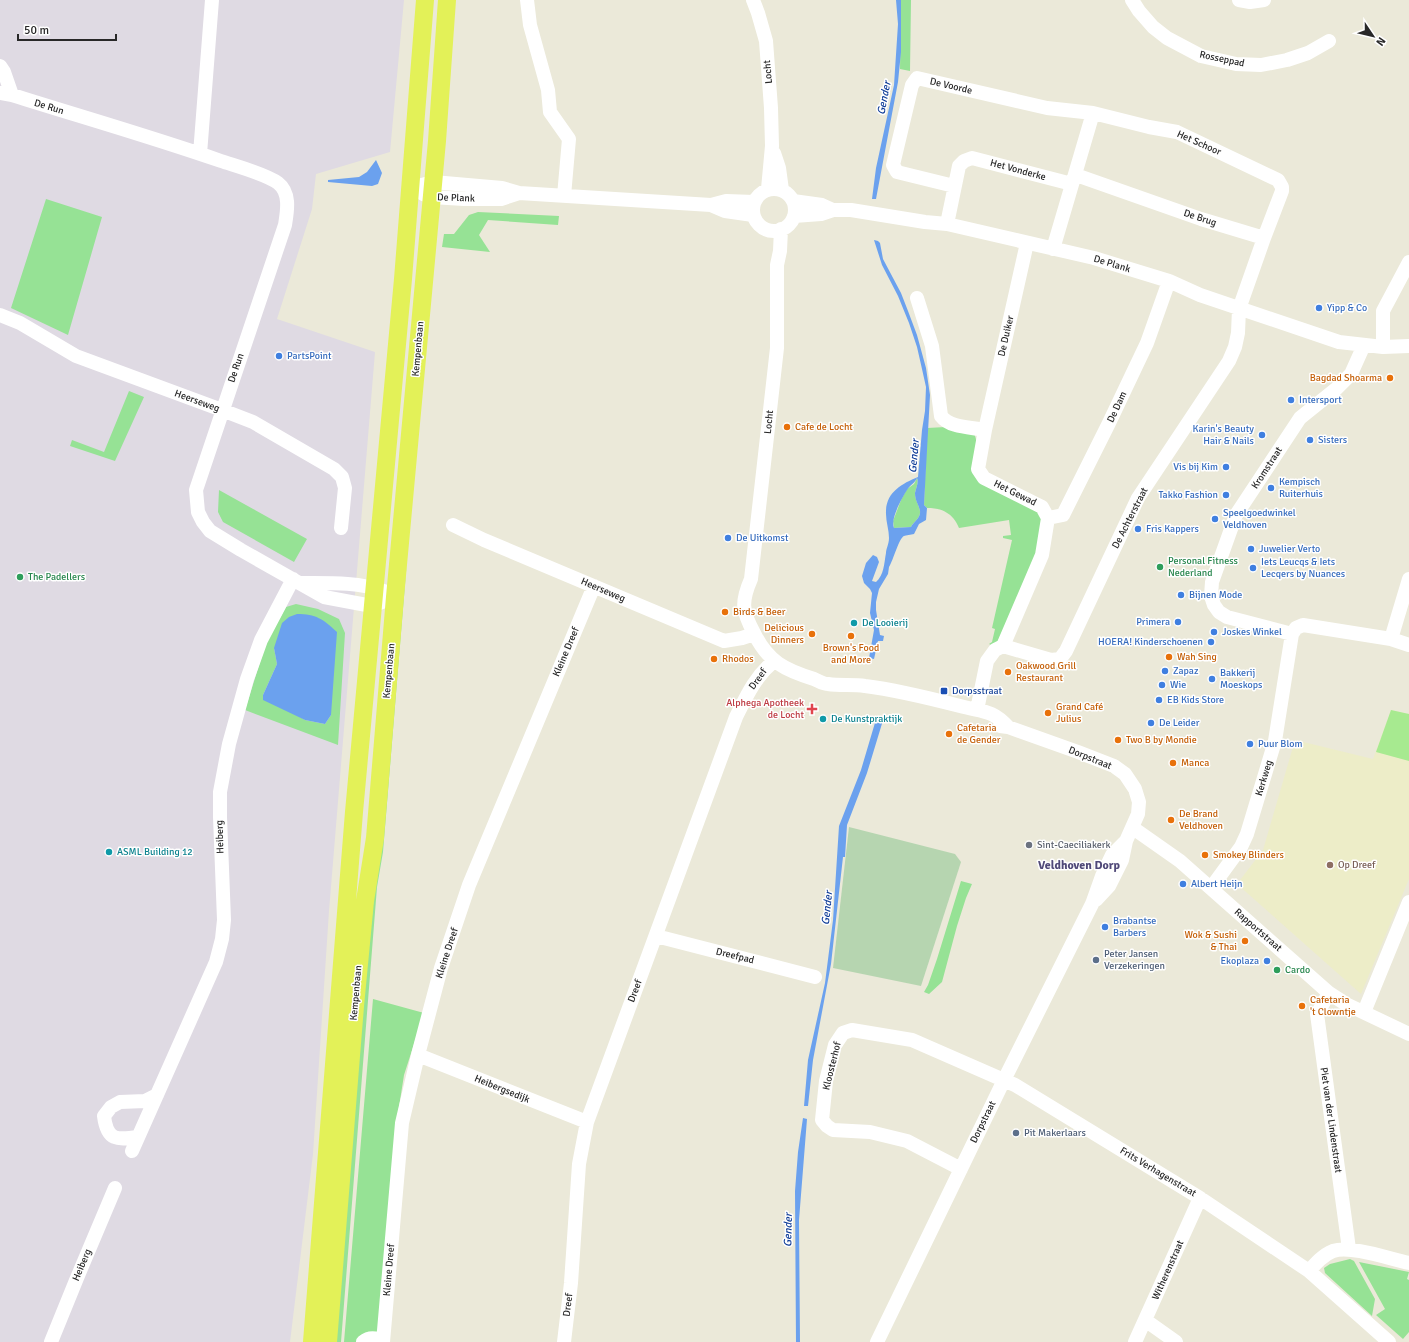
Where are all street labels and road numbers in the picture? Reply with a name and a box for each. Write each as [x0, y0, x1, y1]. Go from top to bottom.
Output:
street label: Rosseppad [1198, 48, 1246, 70]
street label: Locht [761, 59, 775, 84]
street label: De Voorde [929, 75, 973, 97]
street label: De Run [33, 97, 65, 117]
street label: Het Schoor [1175, 128, 1223, 158]
street label: Het Vonderke [989, 157, 1047, 183]
street label: De Plank [437, 191, 475, 205]
street label: De Brug [1182, 207, 1218, 229]
street label: De Plank [1092, 253, 1132, 275]
street label: De Duiker [995, 314, 1017, 358]
street label: Kempenbaan [410, 321, 426, 377]
street label: De Run [225, 352, 247, 384]
street label: Heerseweg [173, 387, 221, 415]
street label: De Dam [1105, 389, 1129, 425]
street label: Locht [762, 409, 776, 434]
street label: Kromstraat [1249, 444, 1285, 491]
street label: Het Gewad [992, 477, 1038, 509]
street label: De Achterstraat [1109, 485, 1151, 551]
street label: Heerseweg [579, 575, 627, 605]
street label: Kleine Dreef [550, 625, 582, 679]
street label: Kempenbaan [381, 643, 397, 699]
street label: Dreef [746, 666, 770, 692]
street label: Dorpstraat [1067, 744, 1114, 772]
street label: Kerkweg [1253, 759, 1275, 797]
street label: Heiberg [213, 820, 227, 854]
street label: Rapportstraat [1232, 906, 1285, 954]
street label: Kleine Dreef [433, 926, 461, 980]
street label: Dreefpad [715, 945, 755, 967]
street label: Kempenbaan [348, 965, 364, 1021]
street label: Dreef [625, 977, 645, 1004]
street label: Kloosterhof [820, 1040, 844, 1092]
street label: Piet van der Lindenstraat [1318, 1066, 1344, 1174]
street label: Heibergsedijk [473, 1072, 531, 1106]
street label: Dorpstraat [968, 1098, 999, 1145]
street label: Frits Verhagenstraat [1118, 1145, 1199, 1200]
street label: Witherenstraat [1149, 1238, 1187, 1302]
street label: Kleine Dreef [381, 1243, 397, 1297]
street label: Heiberg [70, 1247, 94, 1283]
street label: Dreef [561, 1292, 575, 1317]

